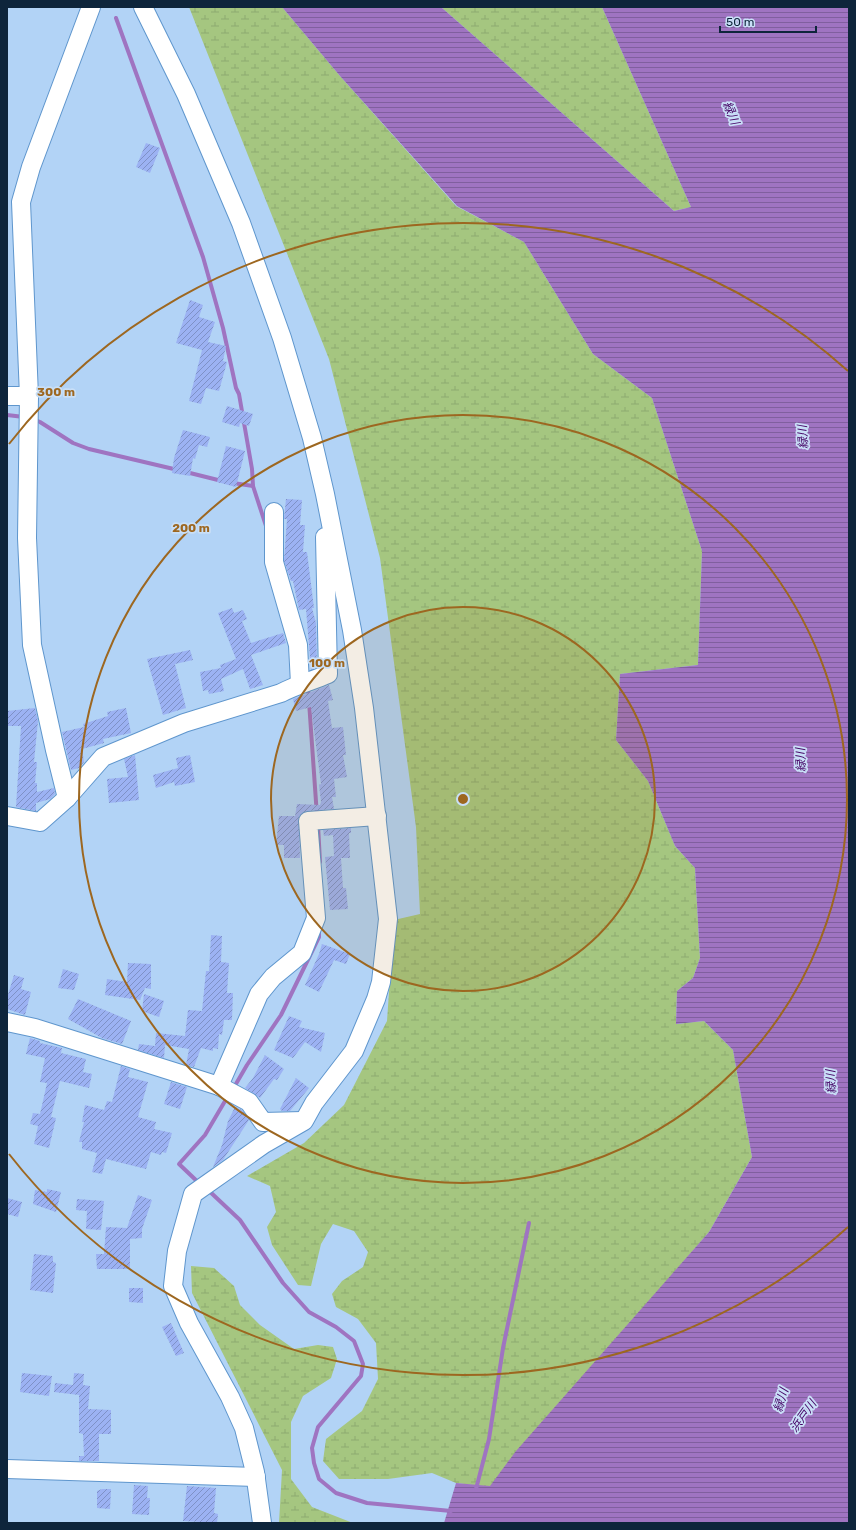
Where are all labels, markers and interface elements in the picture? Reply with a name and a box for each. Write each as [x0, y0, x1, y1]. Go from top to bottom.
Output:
scale bar [720, 8, 816, 34]
text: 50 m [726, 15, 754, 29]
water label: 緑川 [720, 99, 743, 129]
text: 300 m [37, 385, 75, 399]
water label: 緑川 [795, 423, 811, 449]
text: 200 m [172, 521, 210, 535]
text: 100 m [309, 656, 345, 670]
water label: 緑川 [793, 746, 809, 772]
centre of rings [456, 792, 470, 806]
water label: 緑川 [824, 1068, 838, 1094]
water label: 緑川 [771, 1385, 792, 1414]
water label: 浜戸川 [787, 1396, 820, 1435]

